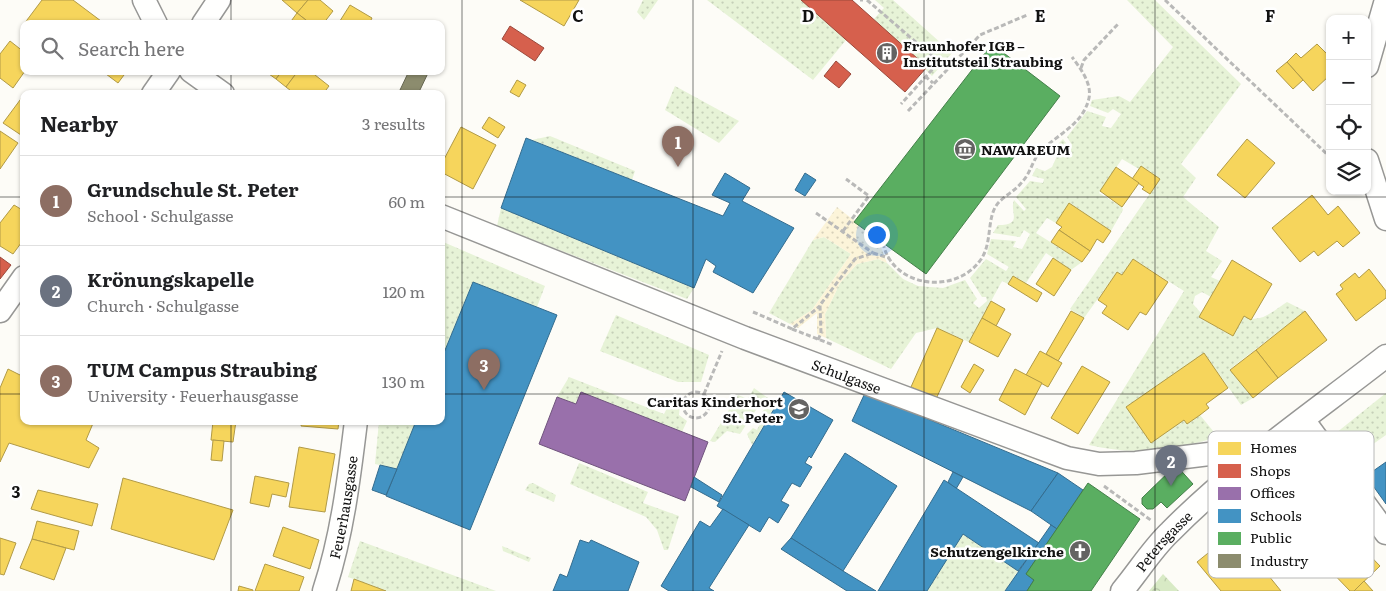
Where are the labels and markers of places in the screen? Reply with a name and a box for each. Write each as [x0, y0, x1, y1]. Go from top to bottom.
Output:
place label: Fraunhofer IGB – Institutsteil Straubing [903, 35, 1063, 71]
building icon: Fraunhofer IGB – Institutsteil Straubing [875, 41, 899, 65]
pin: 1 [662, 126, 694, 167]
museum icon: NAWAREUM [953, 137, 977, 161]
place label: NAWAREUM [981, 139, 1070, 159]
pin: 3 [468, 349, 500, 390]
place label: Caritas Kinderhort St. Peter [647, 391, 784, 427]
school or university icon: Caritas Kinderhort St. Peter [787, 397, 811, 421]
pin: 2 [1155, 445, 1187, 486]
church icon: Schutzengelkirche [1068, 539, 1092, 563]
place label: Schutzengelkirche [930, 541, 1064, 561]

